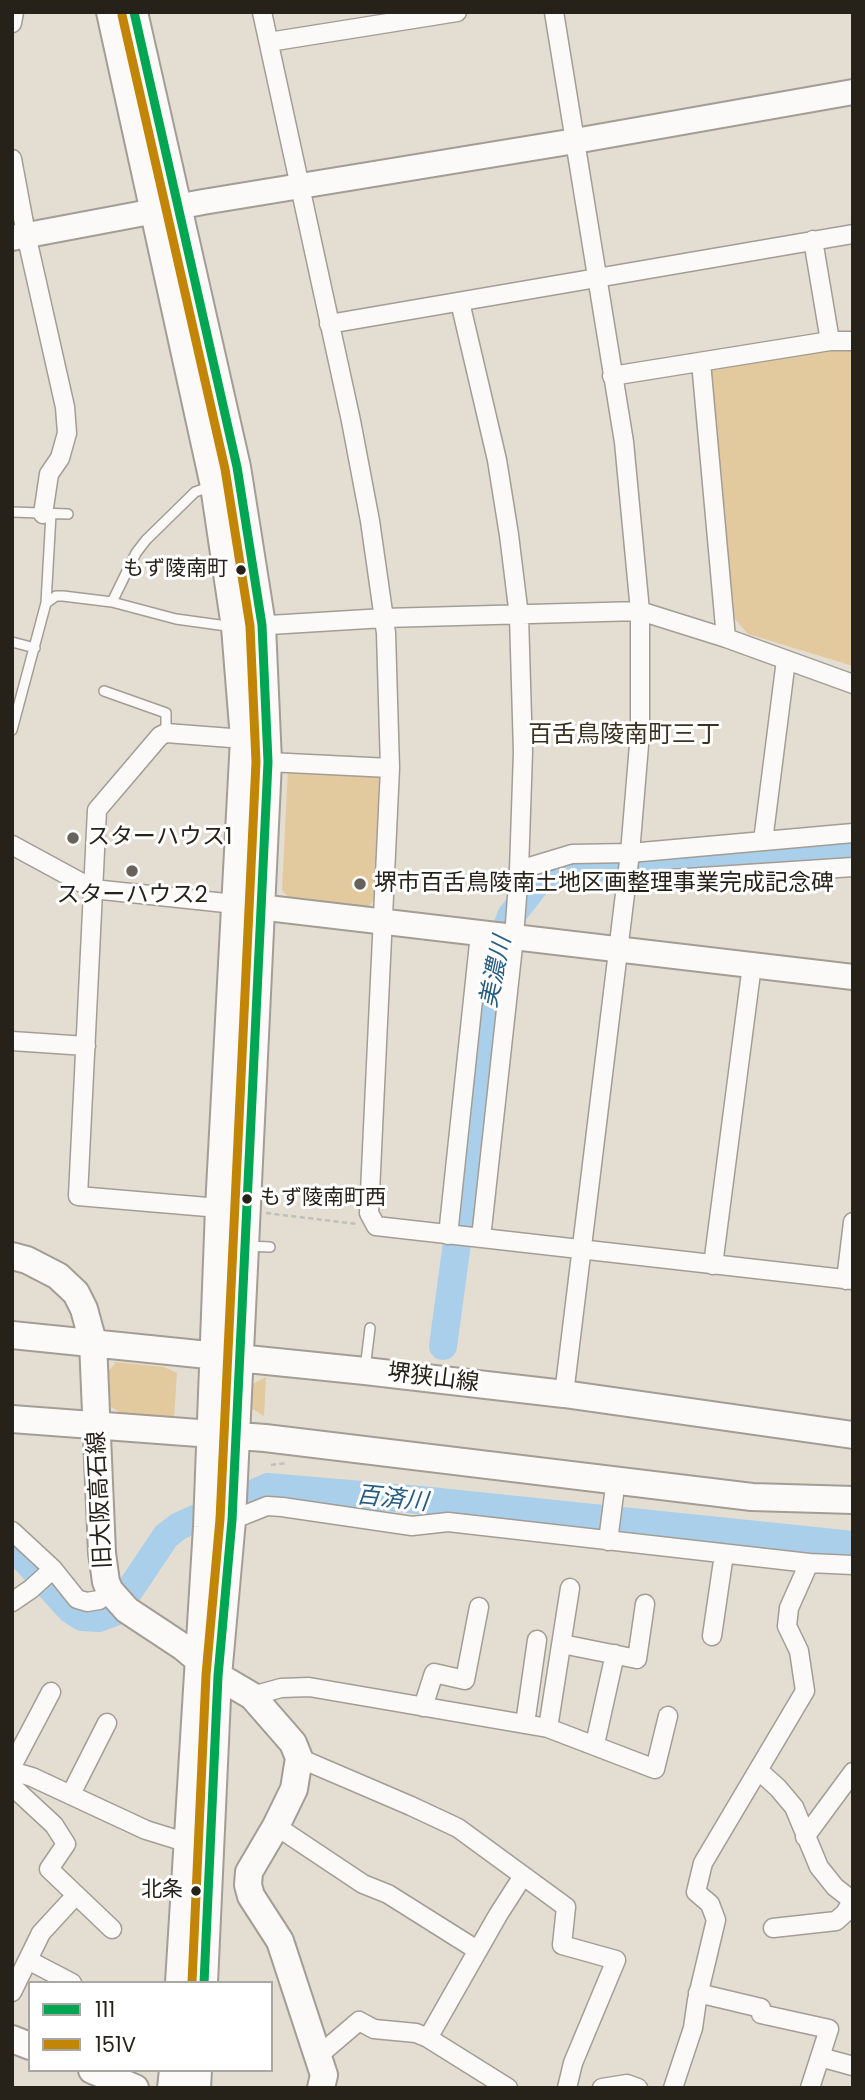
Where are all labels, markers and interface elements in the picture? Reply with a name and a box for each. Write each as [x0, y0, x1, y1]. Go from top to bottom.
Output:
place label: もず陵南町 [123, 557, 228, 583]
marker: もず陵南町 [234, 563, 248, 577]
district label: 百舌鳥陵南町三丁 [528, 722, 720, 750]
place label: スターハウス1 [87, 824, 232, 852]
marker: スターハウス1 [65, 830, 81, 846]
marker: スターハウス2 [124, 863, 140, 879]
place label: 堺市百舌鳥陵南土地区画整理事業完成記念碑 [374, 870, 834, 898]
marker: 堺市百舌鳥陵南土地区画整理事業完成記念碑 [352, 876, 368, 892]
place label: スターハウス2 [56, 882, 208, 910]
water label: 美濃川 [475, 934, 519, 1010]
place label: もず陵南町西 [260, 1186, 386, 1212]
marker: もず陵南町西 [240, 1192, 254, 1206]
street label: 堺狭山線 [386, 1360, 480, 1398]
street label: 旧大阪高石線 [84, 1430, 118, 1570]
water label: 百済川 [355, 1482, 429, 1518]
place label: 北条 [141, 1878, 183, 1904]
marker: 北条 [189, 1884, 203, 1898]
legend [28, 1981, 273, 2072]
text: 111 [95, 1995, 115, 2024]
text: 151V [95, 2030, 136, 2059]

